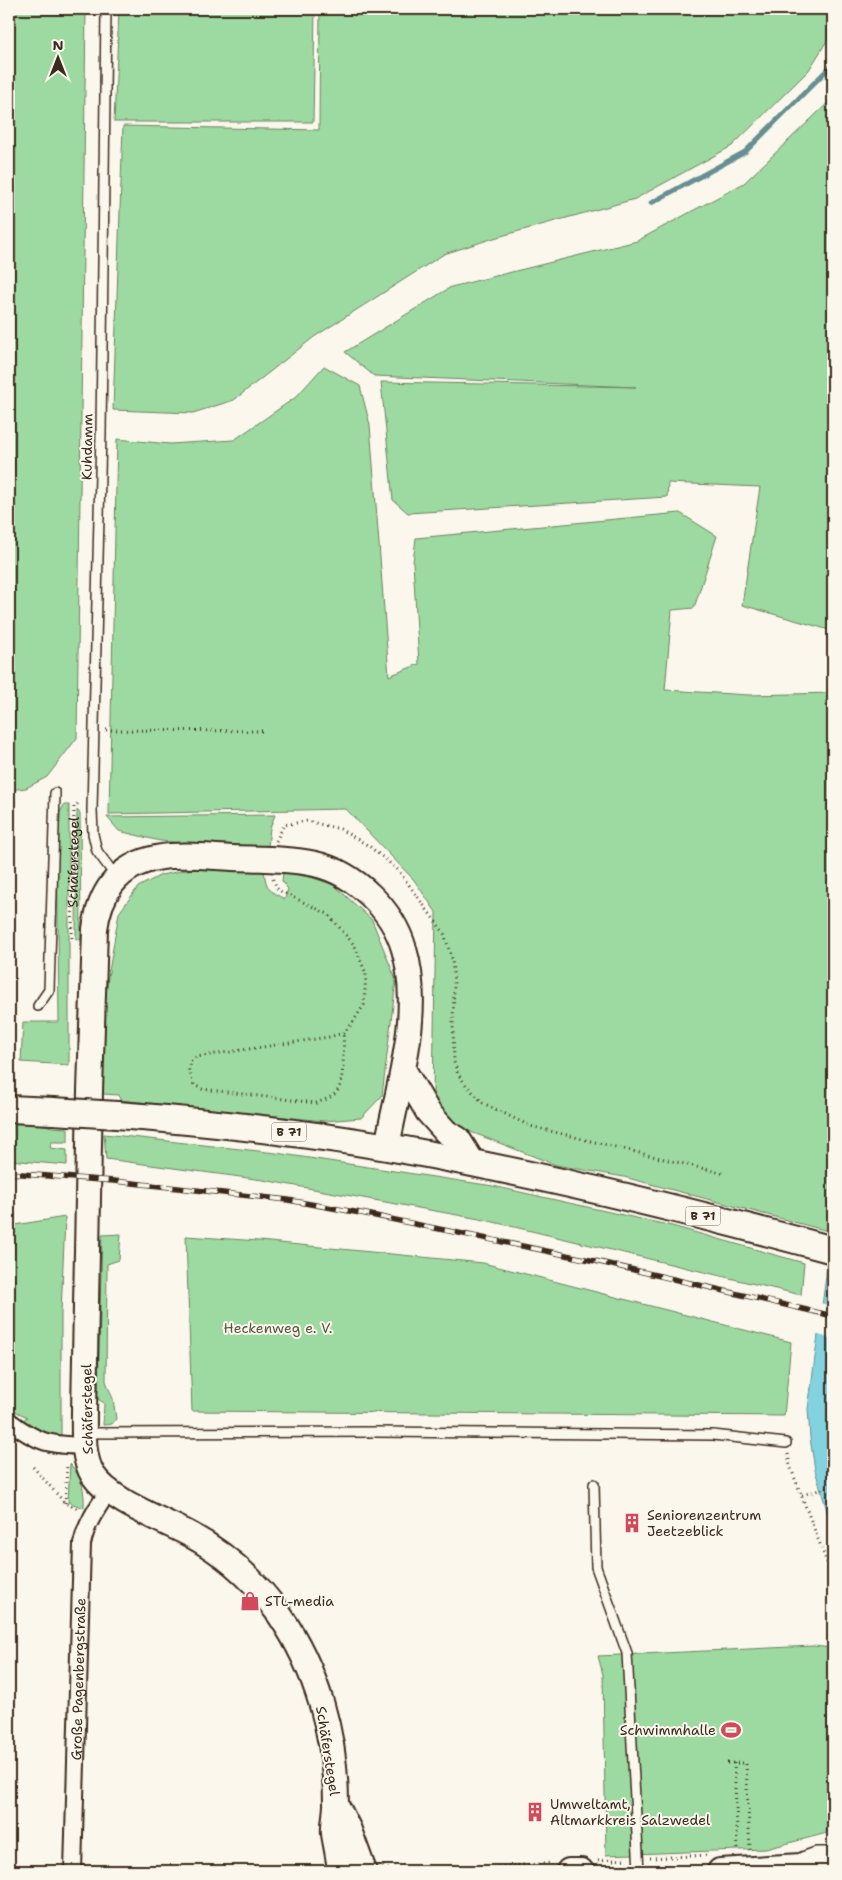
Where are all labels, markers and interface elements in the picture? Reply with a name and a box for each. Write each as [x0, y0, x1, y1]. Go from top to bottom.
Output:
north arrow [32, 32, 82, 82]
text: N [52, 36, 64, 54]
street label: Kuhdamm [77, 414, 97, 480]
street label: Schäferstegel [63, 816, 83, 907]
road number: B 71 [272, 1122, 306, 1142]
road number: B 71 [686, 1206, 720, 1226]
park label: Heckenweg e. V. [224, 1319, 332, 1337]
street label: Schäferstegel [77, 1363, 97, 1454]
place label: Seniorenzentrum Jeetzeblick [647, 1506, 761, 1540]
building icon: Seniorenzentrum Jeetzeblick [621, 1512, 643, 1534]
shop icon: STL-media [239, 1590, 261, 1612]
place label: STL-media [265, 1592, 334, 1610]
street label: Große Pagenbergstraße [67, 1598, 90, 1760]
street label: Schäferstegel [312, 1705, 344, 1798]
sports icon: Schwimmhalle [720, 1719, 742, 1741]
place label: Schwimmhalle [620, 1721, 716, 1739]
place label: Umweltamt, Altmarkkreis Salzwedel [550, 1795, 711, 1829]
building icon: Umweltamt, Altmarkkreis Salzwedel [524, 1801, 546, 1823]

